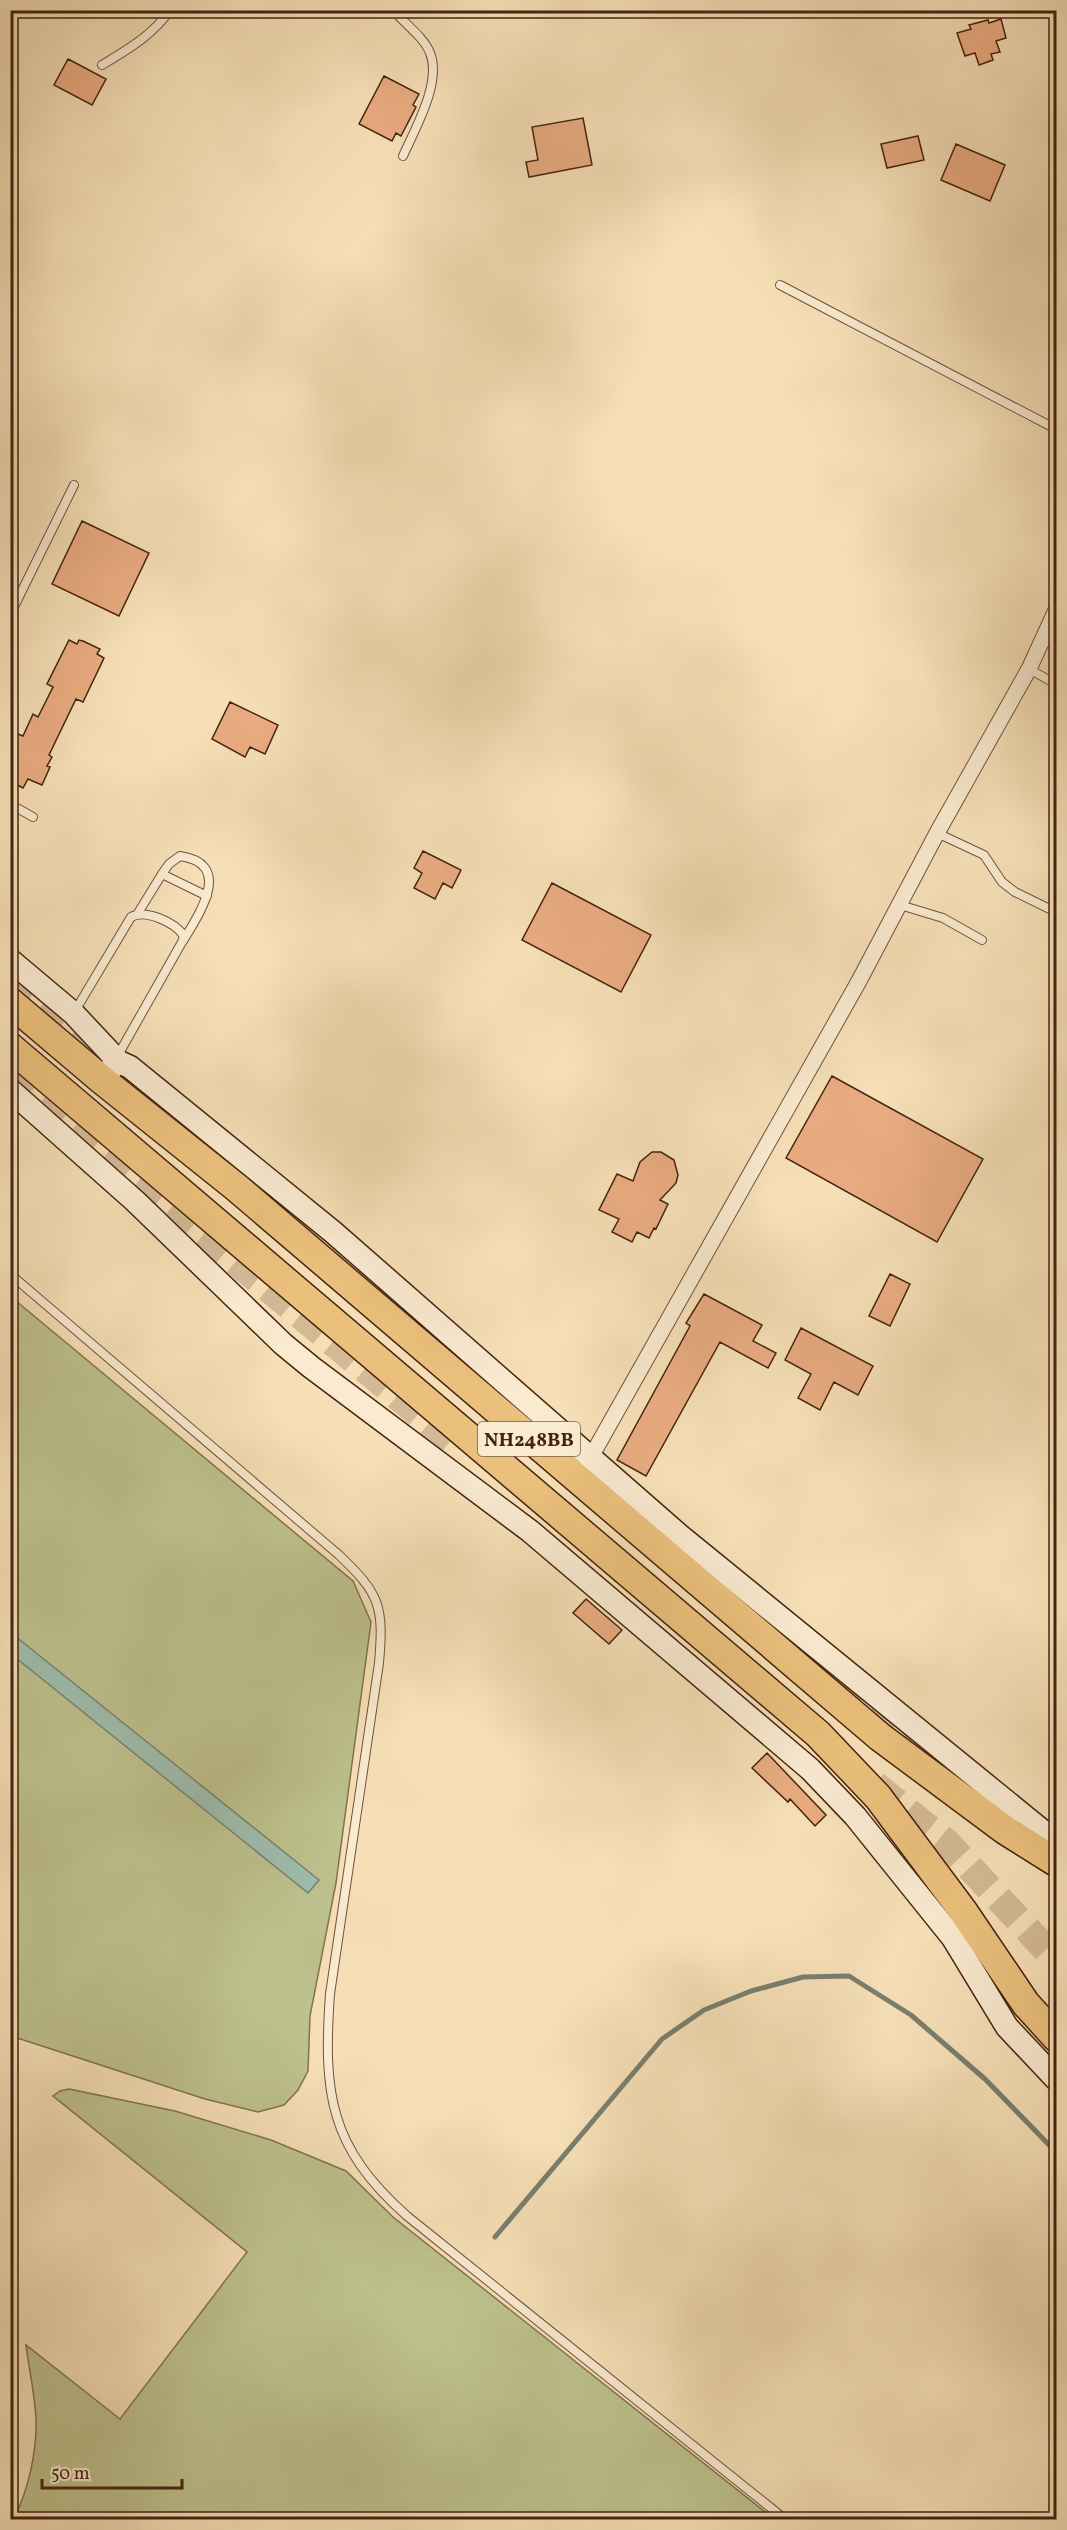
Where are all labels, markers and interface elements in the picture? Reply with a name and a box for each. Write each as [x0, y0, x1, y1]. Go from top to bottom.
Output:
road number: NH248BB [478, 1422, 580, 1456]
scale bar [42, 2452, 182, 2490]
text: 50 m [51, 2462, 90, 2487]

